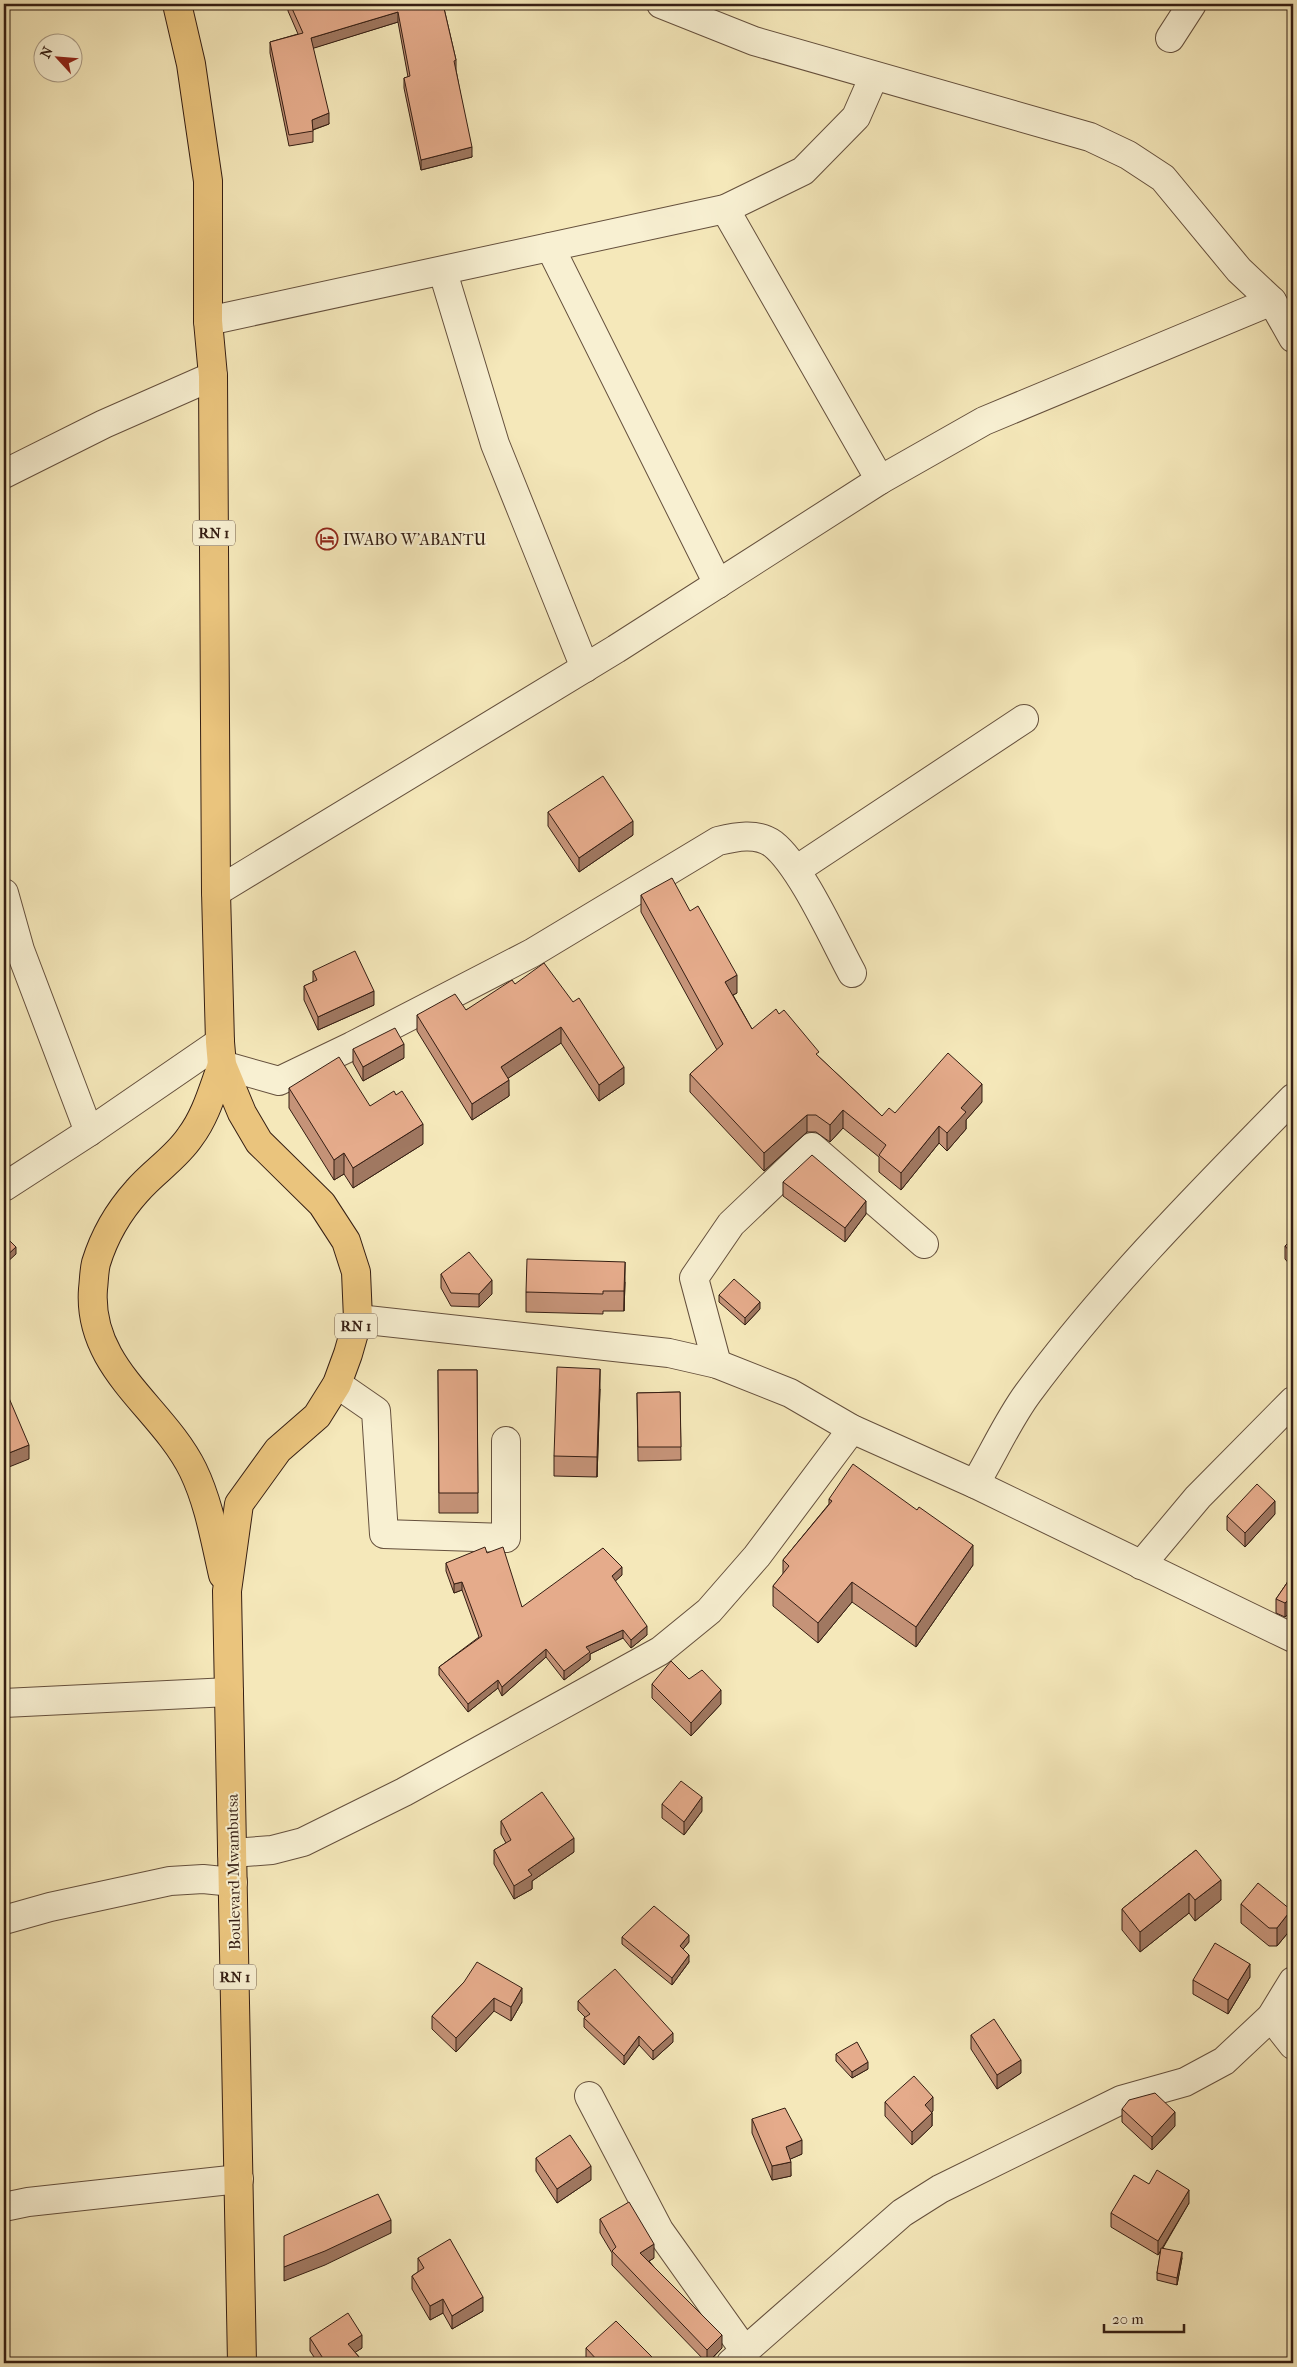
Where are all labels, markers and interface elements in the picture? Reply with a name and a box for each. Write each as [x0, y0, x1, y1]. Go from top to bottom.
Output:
north arrow [32, 32, 82, 82]
text: N [37, 44, 57, 61]
road number: RN 1 [193, 520, 235, 546]
hotel icon: IWABO W'ABANTU [315, 527, 339, 551]
place label: IWABO W'ABANTU [343, 530, 487, 549]
road number: RN 1 [335, 1314, 377, 1338]
street label: Boulevard Mwambutsa [223, 1793, 244, 1950]
road number: RN 1 [214, 1964, 256, 1990]
scale bar [1104, 2302, 1184, 2334]
text: 20 m [1112, 2310, 1144, 2328]

